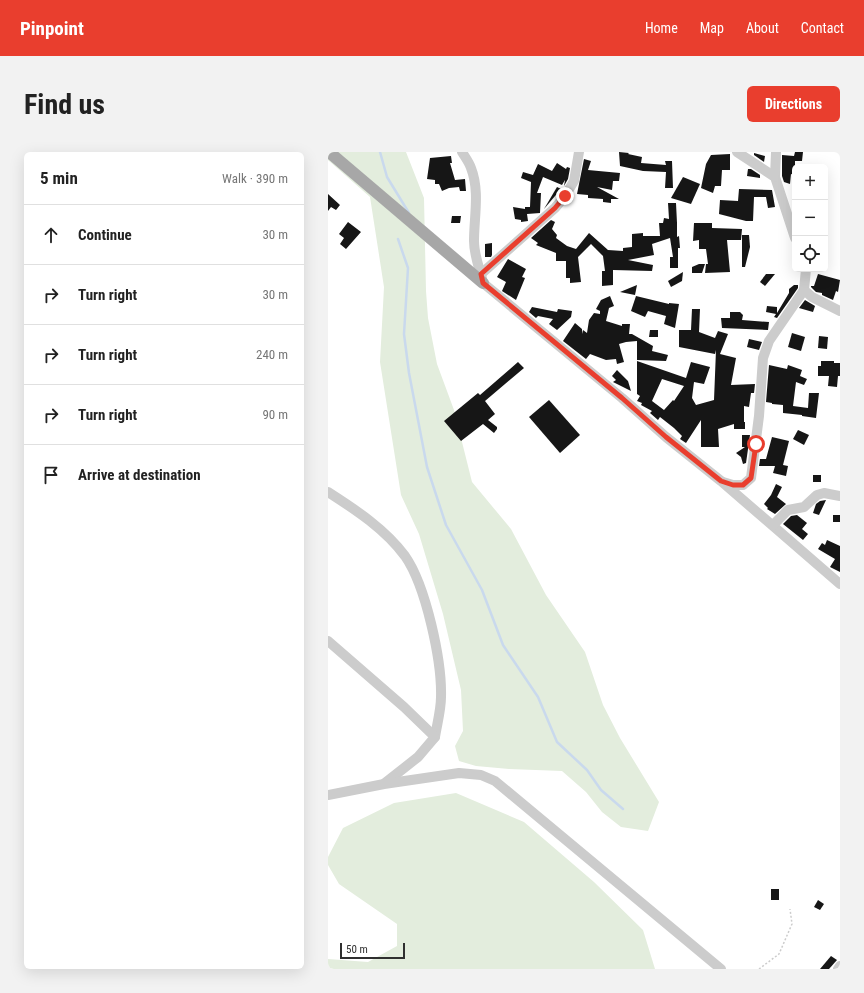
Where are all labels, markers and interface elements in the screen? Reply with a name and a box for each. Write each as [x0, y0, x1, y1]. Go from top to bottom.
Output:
text: Pinpoint [20, 17, 84, 40]
text: Home [645, 20, 678, 36]
text: Map [700, 20, 724, 36]
text: About [746, 20, 779, 36]
text: Contact [801, 20, 844, 36]
button: Directions [747, 86, 840, 122]
text: Find us [24, 88, 105, 121]
map controls [792, 164, 828, 272]
button: + [792, 164, 828, 200]
text: 5 min [40, 168, 78, 188]
text: Walk · 390 m [222, 171, 288, 186]
route end [556, 187, 574, 205]
button: − [792, 200, 828, 236]
icon: ahead [40, 224, 62, 246]
text: Continue [78, 226, 132, 244]
text: 30 m [262, 227, 288, 242]
button: locate [792, 236, 828, 272]
icon: right [40, 284, 62, 306]
text: Turn right [78, 286, 137, 304]
text: 30 m [262, 287, 288, 302]
icon: right [40, 344, 62, 366]
text: Turn right [78, 346, 137, 364]
text: 240 m [256, 347, 288, 362]
icon: right [40, 404, 62, 426]
text: Turn right [78, 406, 137, 424]
text: 90 m [262, 407, 288, 422]
route start [747, 435, 765, 453]
icon: arrive [40, 464, 62, 486]
text: Arrive at destination [78, 466, 201, 484]
scale bar [340, 941, 405, 960]
text: 50 m [346, 943, 368, 956]

